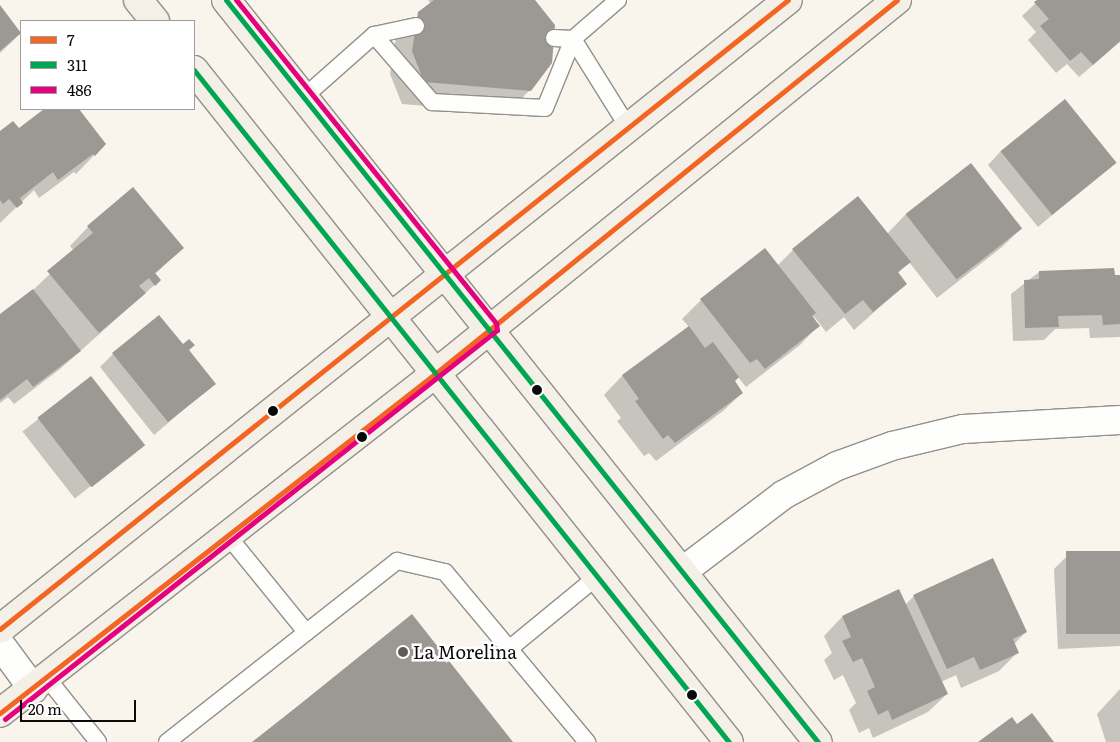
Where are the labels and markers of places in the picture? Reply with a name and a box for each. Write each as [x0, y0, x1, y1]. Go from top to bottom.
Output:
unlabelled marker [532, 385, 542, 395]
unlabelled marker [268, 406, 278, 416]
unlabelled marker [357, 432, 367, 442]
place label: La Morelina [413, 641, 517, 663]
marker: La Morelina [397, 646, 409, 658]
unlabelled marker [687, 690, 697, 700]

